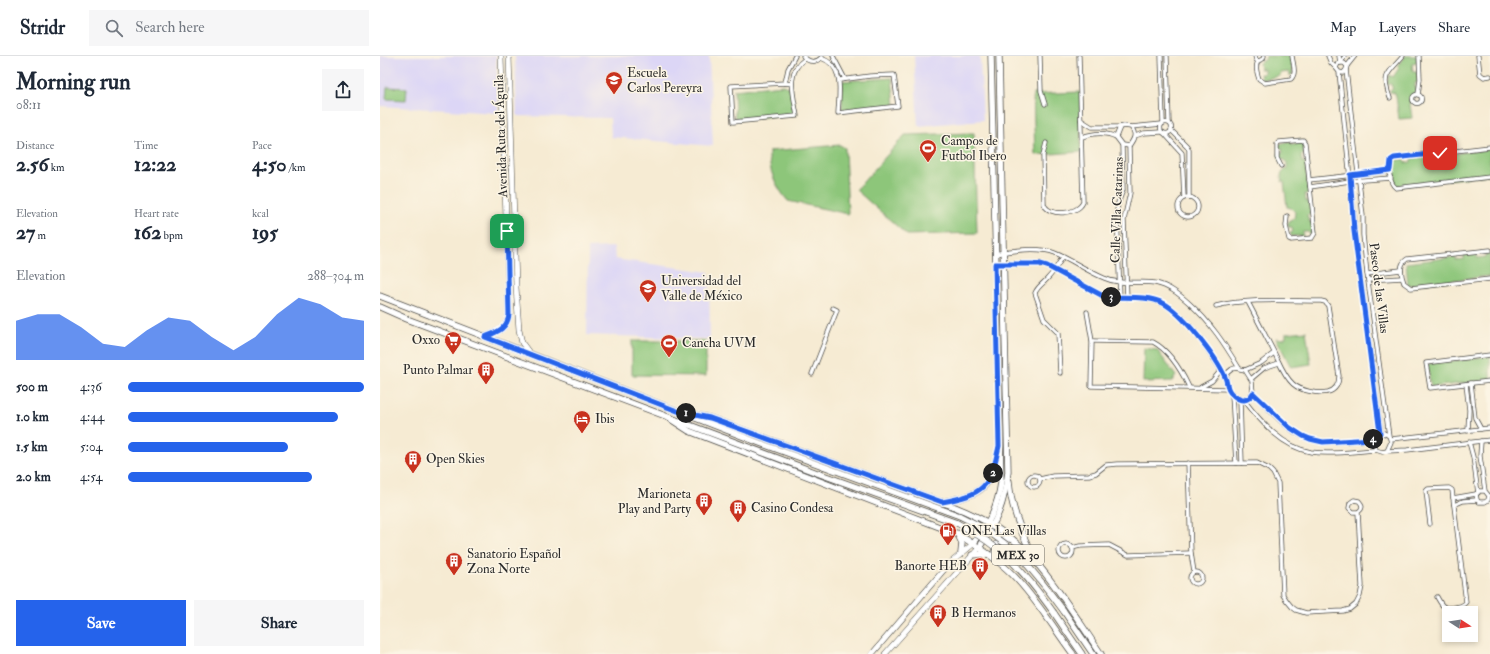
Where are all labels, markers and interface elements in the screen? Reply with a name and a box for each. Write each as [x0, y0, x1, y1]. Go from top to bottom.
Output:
search box [89, 10, 369, 46]
text: Stridr [20, 16, 65, 40]
icon: search [103, 17, 125, 39]
text: Search here [135, 18, 205, 37]
text: Map [1330, 19, 1356, 36]
text: Layers [1378, 19, 1416, 36]
text: Share [1438, 19, 1470, 36]
place label: Escuela Carlos Pereyra [627, 65, 703, 97]
text: Morning run [16, 68, 131, 96]
button: share [322, 69, 364, 111]
school or university icon: Escuela Carlos Pereyra [604, 70, 624, 95]
street label: Avenida Ruta del Águila [490, 74, 511, 199]
text: 08:11 [16, 97, 41, 113]
place label: Campos de Futbol Ibero [941, 133, 1007, 164]
pin [1423, 136, 1457, 170]
sports icon: Campos de Futbol Ibero [918, 138, 938, 163]
text: Distance [16, 139, 54, 152]
text: Time [134, 139, 158, 152]
text: Pace [252, 139, 272, 152]
icon: check [1429, 142, 1451, 164]
text: 2.56 [16, 152, 49, 177]
text: 12:22 [134, 152, 177, 177]
text: 4:50 [252, 152, 287, 177]
street label: Calle Villa Catarinas [1107, 156, 1127, 263]
text: km [49, 161, 65, 174]
text: /km [287, 161, 306, 174]
text: Elevation [16, 207, 58, 220]
text: Heart rate [134, 207, 179, 220]
text: kcal [252, 207, 269, 220]
pin [490, 214, 524, 248]
text: 27 [16, 220, 35, 245]
text: 162 [134, 220, 161, 245]
text: 195 [252, 220, 278, 245]
icon: arrive [496, 220, 518, 242]
text: m [35, 229, 46, 242]
text: bpm [161, 229, 183, 242]
street label: Paseo de las Villas [1366, 242, 1393, 335]
text: Elevation [16, 268, 66, 284]
text: 288–304 m [307, 268, 364, 284]
place label: Universidad del Valle de México [661, 273, 742, 304]
school or university icon: Universidad del Valle de México [638, 278, 658, 303]
pin: 3 [1101, 287, 1121, 307]
text: 3 [1109, 290, 1113, 303]
supermarket icon: Oxxo [443, 330, 463, 355]
place label: Oxxo [412, 332, 440, 348]
sports icon: Cancha UVM [659, 333, 679, 358]
place label: Cancha UVM [682, 335, 757, 351]
building icon: Punto Palmar [476, 360, 496, 385]
place label: Punto Palmar [403, 362, 473, 378]
text: 500 m [16, 379, 48, 395]
text: 4:36 [80, 379, 102, 395]
pin: 1 [676, 403, 696, 423]
text: 1 [684, 406, 688, 419]
text: 1.0 km [16, 409, 49, 425]
text: 4:44 [80, 409, 104, 425]
hotel icon: Ibis [572, 409, 592, 434]
place label: Ibis [595, 411, 615, 427]
pin: 4 [1363, 429, 1383, 449]
text: 4 [1370, 432, 1376, 445]
text: 1.5 km [16, 439, 48, 455]
text: 5:04 [80, 439, 103, 455]
building icon: Open Skies [403, 449, 423, 474]
place label: Open Skies [426, 451, 485, 468]
pin: 2 [983, 463, 1003, 483]
text: 2 [990, 466, 996, 479]
text: 2.0 km [16, 469, 51, 485]
text: 4:54 [80, 469, 103, 485]
place label: Marioneta Play and Party [618, 486, 692, 518]
building icon: Marioneta Play and Party [694, 491, 714, 516]
building icon: Casino Condesa [728, 498, 748, 523]
place label: Casino Condesa [751, 500, 834, 516]
fuel station icon: ONE Las Villas [938, 521, 958, 546]
place label: ONE Las Villas [961, 523, 1047, 539]
road number: MEX 30 [992, 545, 1044, 565]
place label: Sanatorio Español Zona Norte [467, 546, 562, 577]
building icon: Sanatorio Español Zona Norte [444, 551, 464, 576]
building icon: Banorte HEB [970, 556, 990, 581]
place label: Banorte HEB [894, 558, 967, 574]
button: Save [16, 600, 186, 646]
button: Share [194, 600, 364, 646]
building icon: B Hermanos [928, 603, 948, 628]
place label: B Hermanos [951, 605, 1016, 621]
north arrow [1442, 606, 1478, 642]
map controls [1442, 606, 1478, 642]

